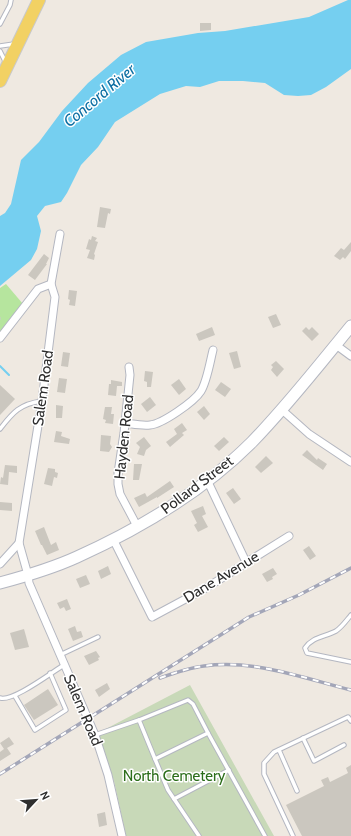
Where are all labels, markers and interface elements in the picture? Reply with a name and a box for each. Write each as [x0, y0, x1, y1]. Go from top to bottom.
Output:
water label: Concord River [60, 59, 140, 131]
street label: Salem Road [29, 349, 57, 427]
street label: Hayden Road [111, 394, 137, 480]
street label: Pollard Street [157, 452, 237, 518]
street label: Dane Avenue [180, 547, 262, 607]
street label: Salem Road [60, 671, 106, 749]
park label: North Cemetery [123, 767, 226, 785]
north arrow [16, 780, 56, 820]
text: N [37, 789, 53, 802]

